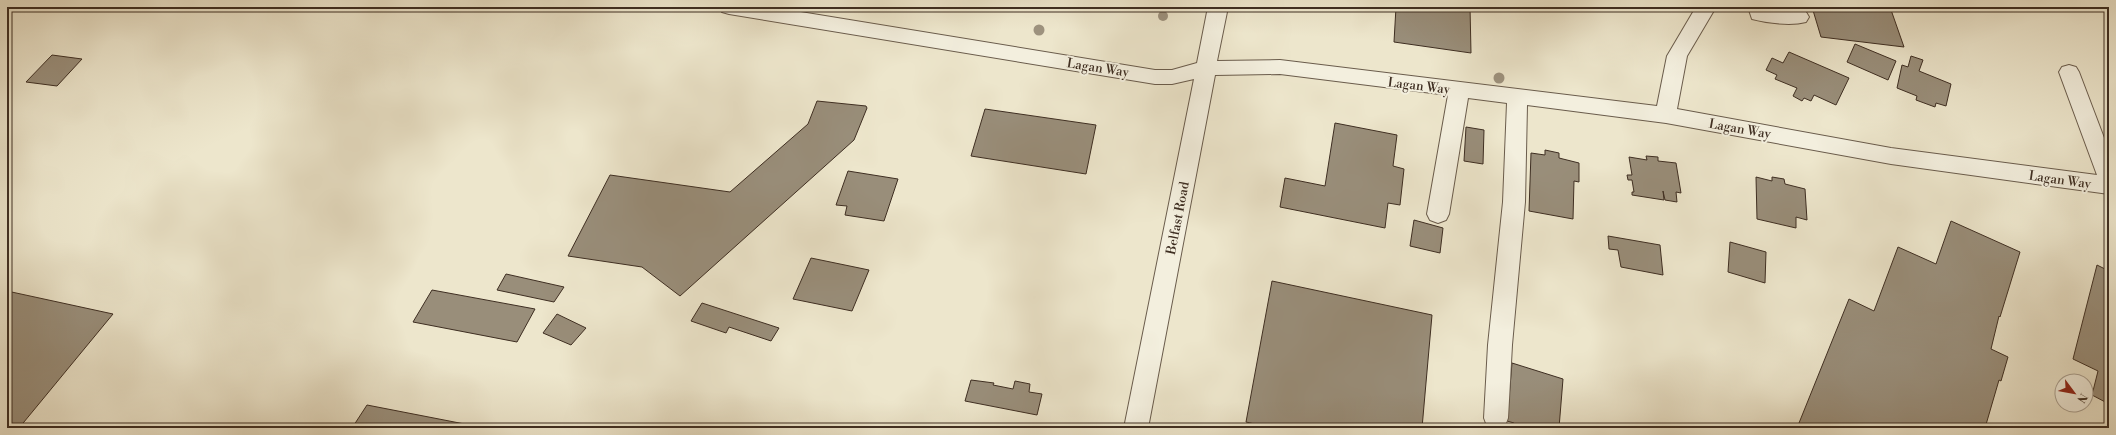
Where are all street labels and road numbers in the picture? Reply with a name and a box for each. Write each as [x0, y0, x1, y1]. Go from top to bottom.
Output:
street label: Lagan Way [1066, 55, 1131, 81]
street label: Lagan Way [1387, 74, 1452, 98]
street label: Lagan Way [1708, 116, 1773, 142]
street label: Lagan Way [2028, 168, 2093, 192]
street label: Belfast Road [1163, 180, 1193, 257]

